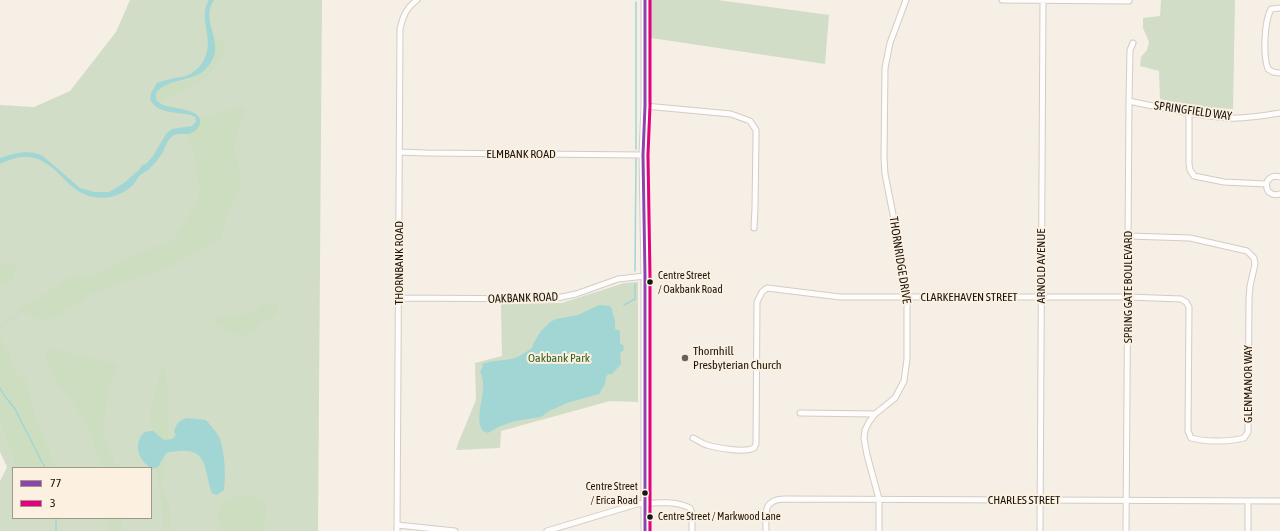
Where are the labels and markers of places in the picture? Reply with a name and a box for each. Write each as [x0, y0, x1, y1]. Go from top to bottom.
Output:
place label: Centre Street / Oakbank Road [658, 269, 723, 295]
marker: Centre Street / Oakbank Road [645, 277, 655, 287]
place label: Thornhill Presbyterian Church [693, 344, 782, 372]
marker: Thornhill Presbyterian Church [680, 353, 690, 363]
place label: Centre Street / Erica Road [586, 480, 638, 506]
marker: Centre Street / Erica Road [640, 488, 650, 498]
place label: Centre Street / Markwood Lane [658, 510, 781, 524]
marker: Centre Street / Markwood Lane [645, 512, 655, 522]

